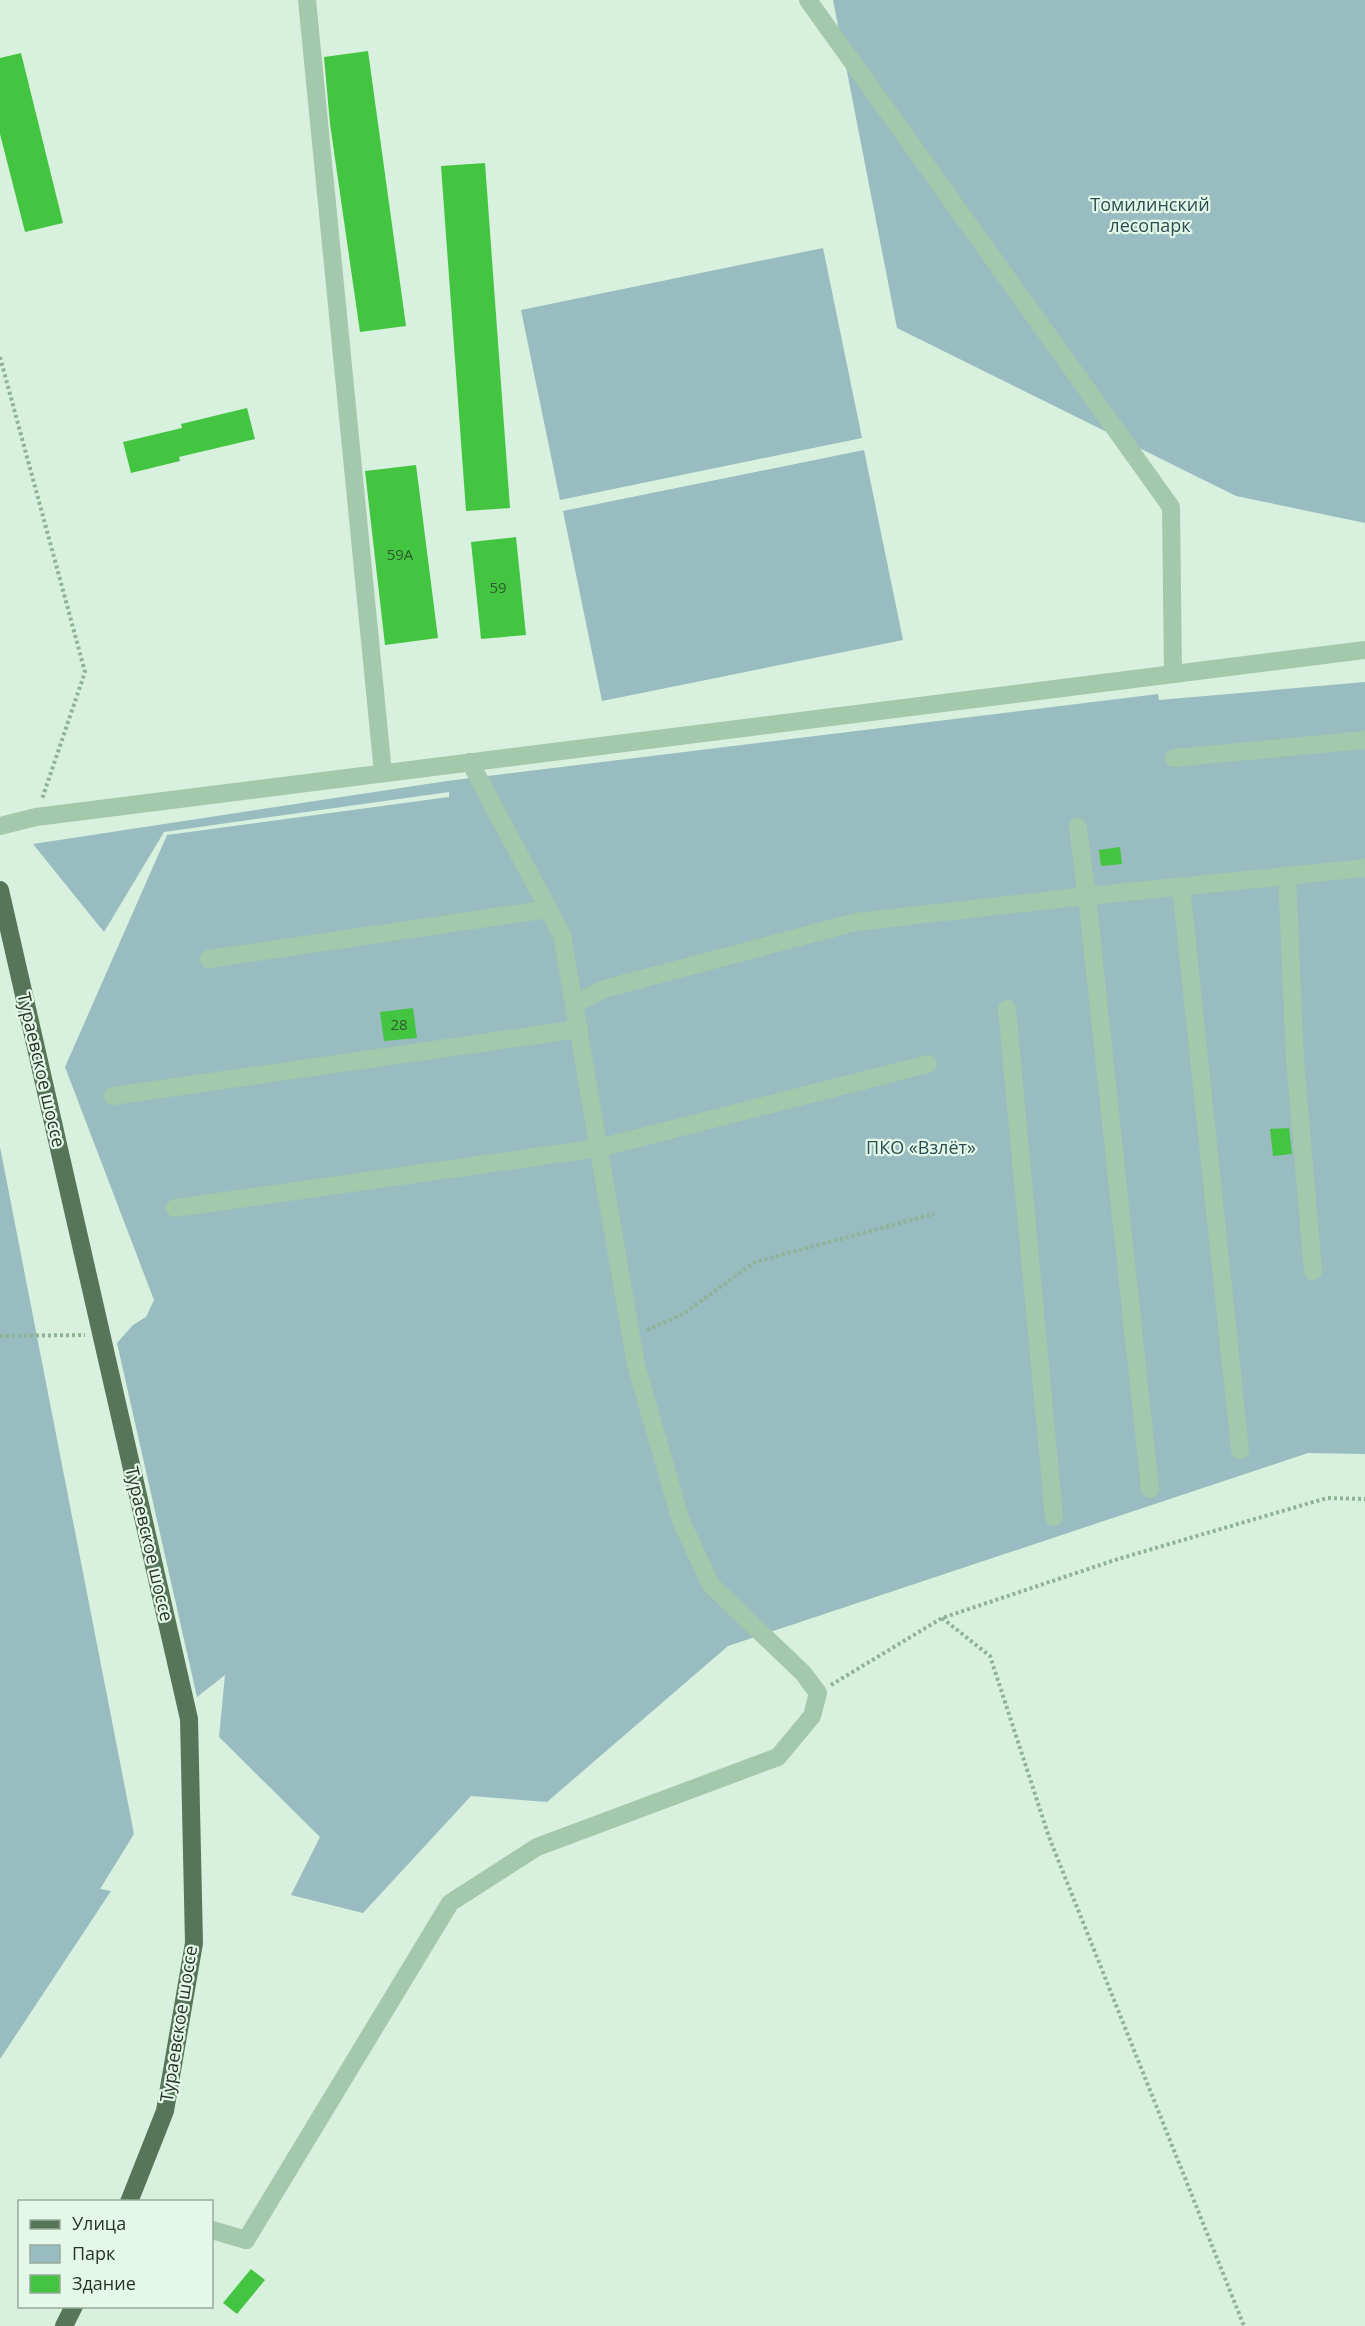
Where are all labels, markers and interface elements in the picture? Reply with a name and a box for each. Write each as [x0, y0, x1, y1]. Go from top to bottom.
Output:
park label: Томилинский лесопарк [1090, 192, 1210, 237]
house number: 59А [387, 544, 414, 564]
house number: 59 [489, 577, 507, 597]
street label: Тураевское шоссе [12, 990, 71, 1150]
house number: 28 [390, 1014, 408, 1034]
park label: ПКО «Взлёт» [866, 1135, 976, 1159]
street label: Тураевское шоссе [120, 1464, 179, 1624]
street label: Тураевское шоссе [154, 1944, 202, 2104]
legend [18, 2200, 213, 2308]
text: Улица [72, 2211, 126, 2235]
text: Парк [72, 2241, 116, 2265]
text: Здание [72, 2271, 136, 2295]

